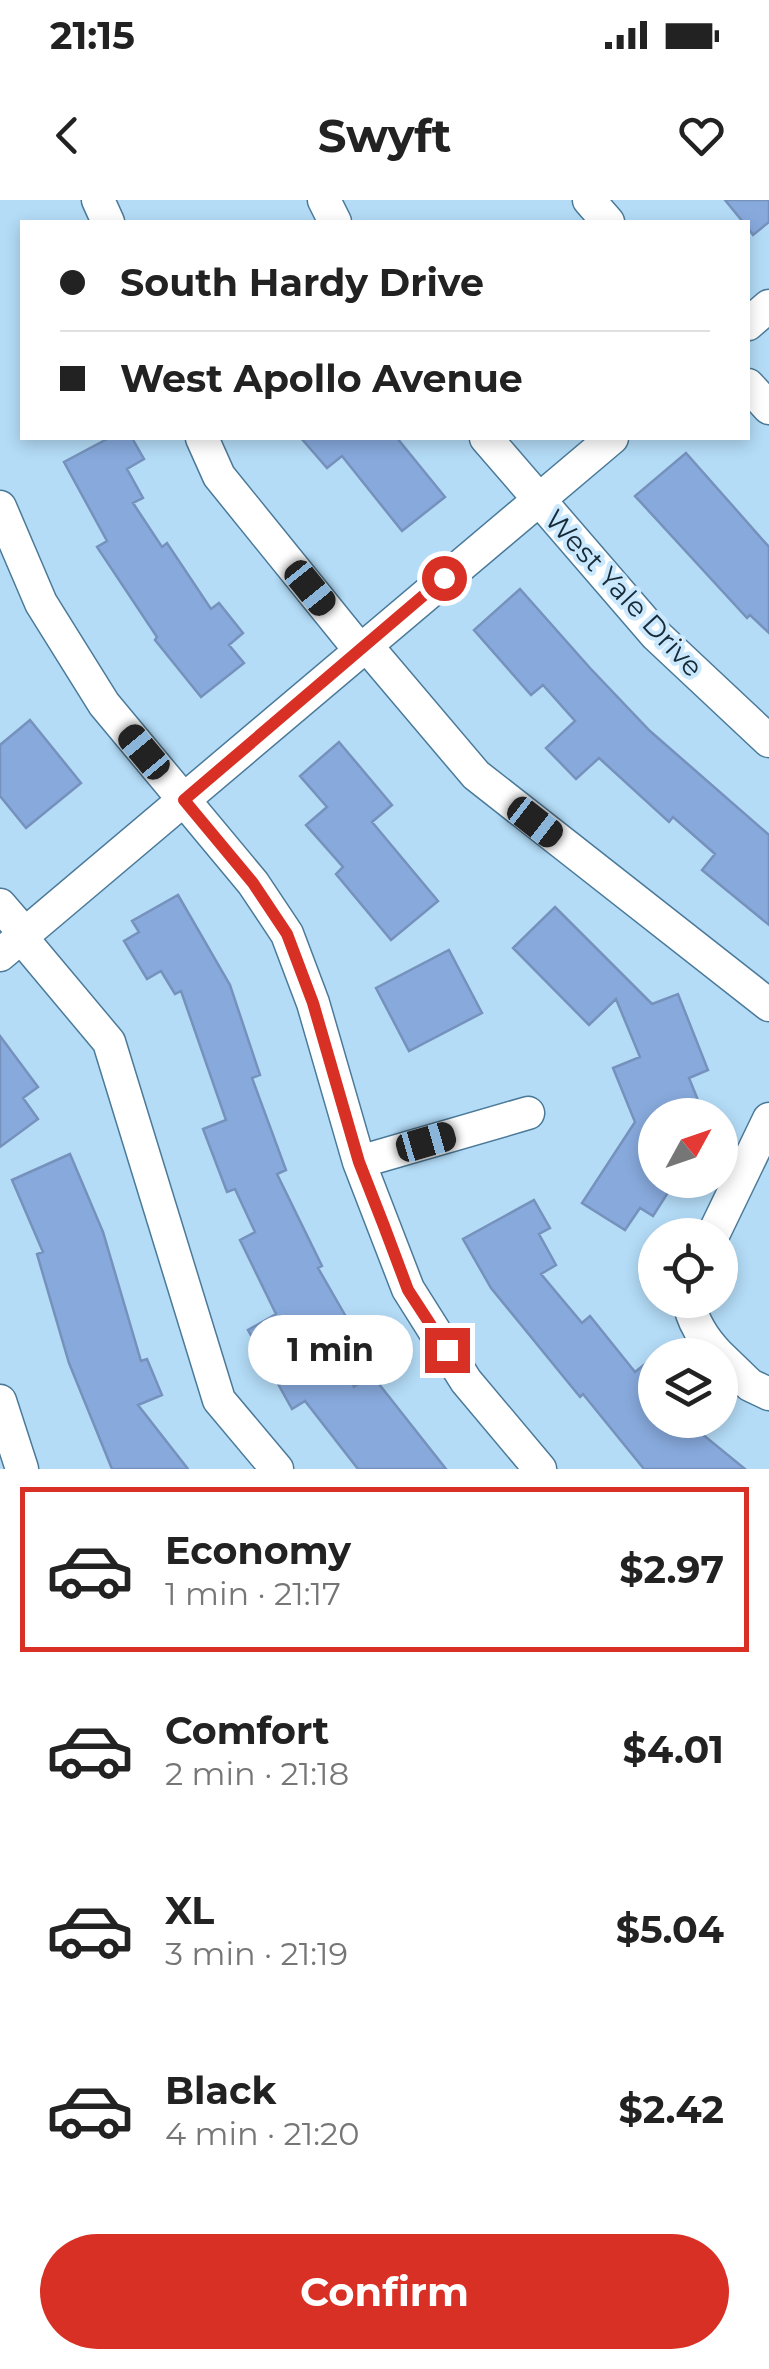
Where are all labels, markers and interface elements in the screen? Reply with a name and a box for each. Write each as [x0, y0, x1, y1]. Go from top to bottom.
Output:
text: 21:15 [50, 12, 135, 59]
icon: back [40, 108, 95, 163]
text: Swyft [318, 108, 451, 163]
icon: heart [674, 108, 729, 163]
text: South Hardy Drive [120, 259, 484, 306]
text: West Apollo Avenue [120, 355, 523, 402]
street label: West Yale Drive [538, 502, 710, 684]
car [279, 555, 341, 621]
route start [422, 556, 467, 601]
car [113, 719, 175, 785]
car [502, 792, 568, 852]
north arrow [638, 1098, 738, 1198]
map controls [638, 1098, 738, 1438]
car [393, 1119, 459, 1165]
button: locate [638, 1218, 738, 1318]
callout: 1 min [247, 1315, 412, 1385]
route end [425, 1328, 470, 1373]
text: 1 min [287, 1330, 374, 1369]
button: layers [638, 1338, 738, 1438]
icon: car [45, 1525, 135, 1615]
text: Economy [165, 1527, 351, 1574]
text: $2.97 [619, 1546, 724, 1593]
text: 1 min · 21:17 [165, 1574, 341, 1613]
icon: car [45, 1705, 135, 1795]
text: Comfort [165, 1707, 329, 1754]
text: $4.01 [622, 1726, 724, 1773]
text: 2 min · 21:18 [165, 1754, 349, 1793]
icon: car [45, 1885, 135, 1975]
text: XL [165, 1887, 214, 1934]
text: $5.04 [616, 1906, 724, 1953]
text: 3 min · 21:19 [165, 1934, 348, 1973]
icon: car [45, 2065, 135, 2155]
text: Black [165, 2067, 276, 2114]
text: $2.42 [618, 2086, 724, 2133]
text: 4 min · 21:20 [165, 2114, 359, 2153]
button: Confirm [40, 2234, 729, 2349]

